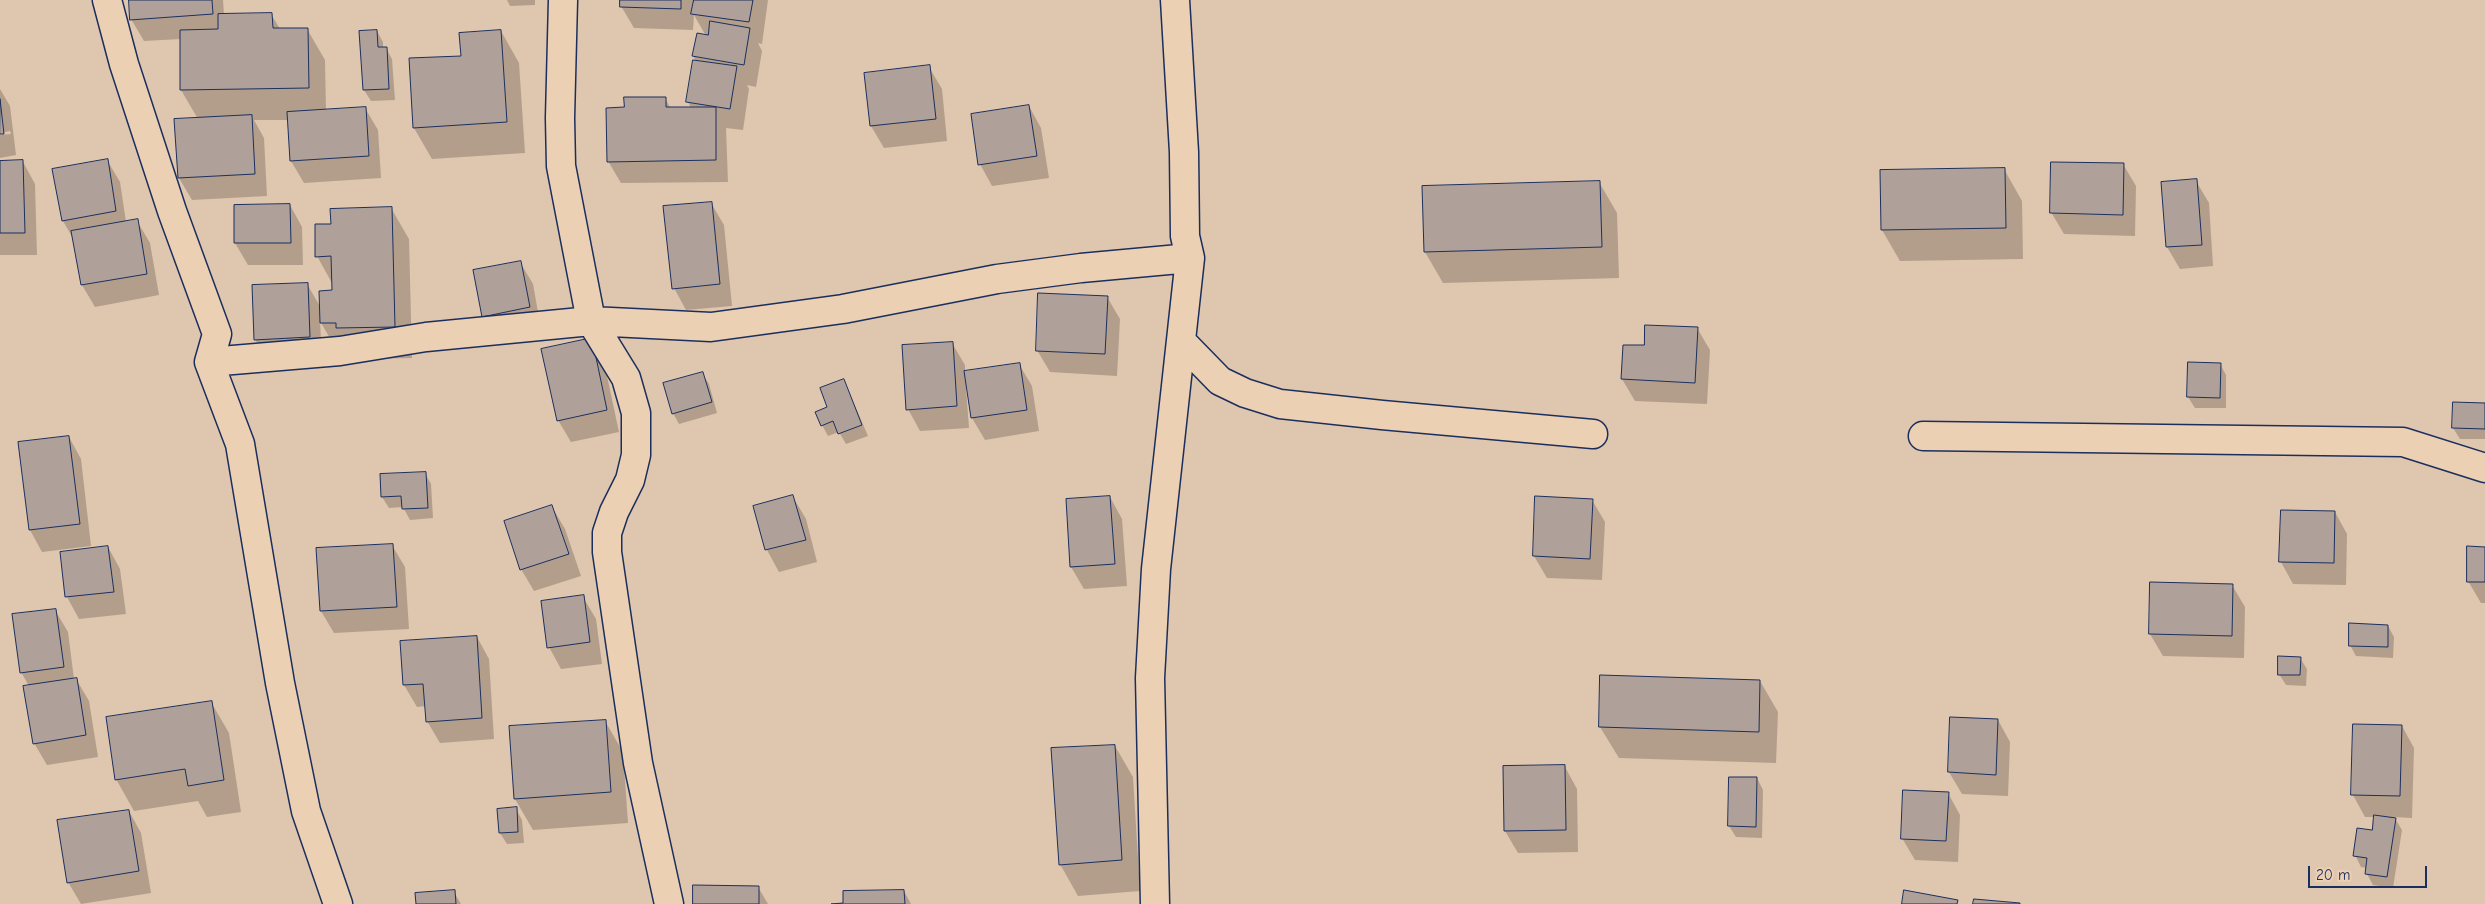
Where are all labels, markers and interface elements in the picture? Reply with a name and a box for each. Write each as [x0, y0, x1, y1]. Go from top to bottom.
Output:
scale bar [2310, 856, 2429, 888]
text: 20 m [2316, 866, 2350, 884]

